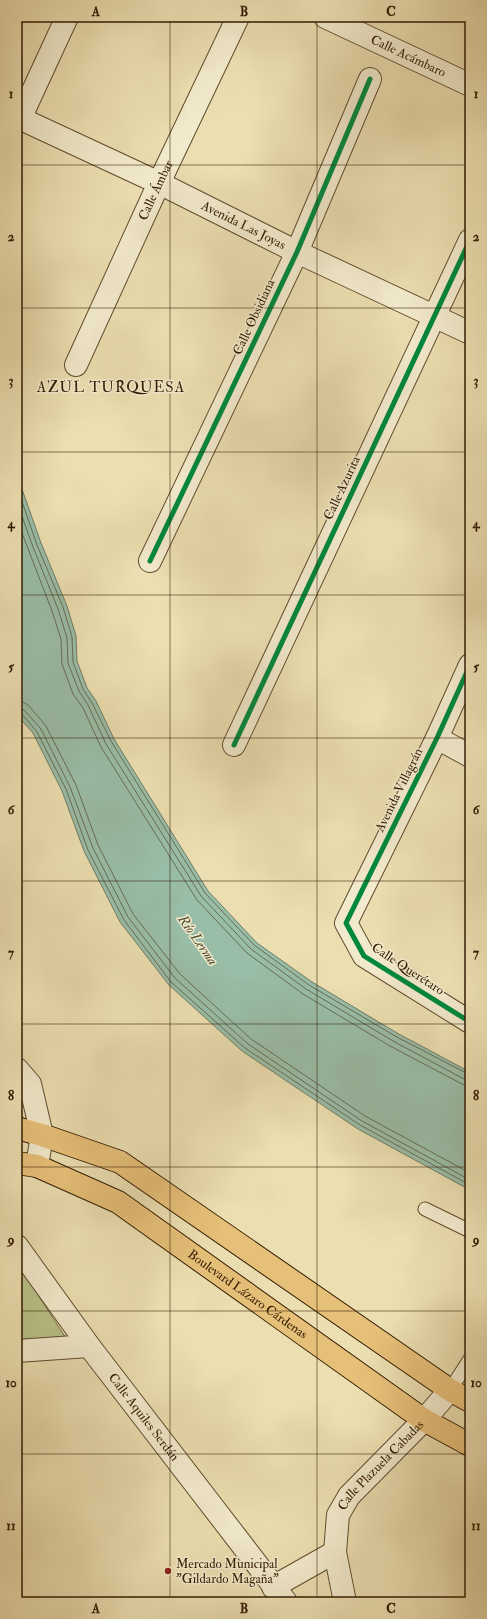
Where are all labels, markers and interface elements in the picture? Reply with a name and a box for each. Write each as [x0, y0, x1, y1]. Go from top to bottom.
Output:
text: A [91, 4, 101, 20]
text: B [240, 4, 248, 20]
text: C [386, 4, 396, 20]
street label: Calle Acámbaro [368, 32, 449, 81]
text: 1 [9, 86, 14, 102]
text: 1 [474, 86, 479, 102]
street label: Calle Ámbar [135, 158, 177, 223]
street label: Avenida Las Joyas [198, 197, 289, 253]
text: 2 [8, 229, 15, 245]
text: 2 [473, 229, 480, 245]
street label: Calle Obsidiana [229, 276, 279, 357]
text: 3 [9, 373, 14, 389]
text: 3 [474, 373, 479, 389]
district label: AZUL TURQUESA [36, 378, 185, 397]
street label: Calle Azurita [320, 453, 364, 522]
text: 4 [6, 516, 15, 532]
text: 4 [471, 516, 480, 532]
text: 5 [8, 659, 14, 675]
text: 5 [473, 659, 479, 675]
street label: Avenida Villagrán [371, 745, 426, 835]
text: 6 [8, 802, 16, 818]
text: 6 [473, 802, 481, 818]
water label: Río Lerma [174, 911, 222, 969]
street label: Calle Querétaro [369, 940, 447, 998]
text: 7 [8, 945, 15, 961]
text: 7 [473, 945, 480, 961]
text: 8 [8, 1088, 14, 1104]
text: 8 [473, 1088, 479, 1104]
text: 9 [6, 1232, 15, 1248]
text: 9 [471, 1232, 480, 1248]
street label: Boulevard Lázaro Cárdenas [185, 1246, 311, 1343]
street label: Calle Aquiles Serdán [105, 1370, 183, 1465]
text: 10 [5, 1375, 17, 1391]
text: 10 [470, 1375, 482, 1391]
street label: Calle Plazuela Cabadas [334, 1416, 428, 1513]
text: 11 [6, 1518, 16, 1534]
text: 11 [471, 1518, 481, 1534]
place label: Mercado Municipal "Gildardo Magaña" [176, 1556, 279, 1587]
marker: Mercado Municipal "Gildardo Magaña" [163, 1566, 173, 1576]
text: A [91, 1601, 101, 1617]
text: B [240, 1601, 248, 1617]
text: C [386, 1601, 396, 1617]

